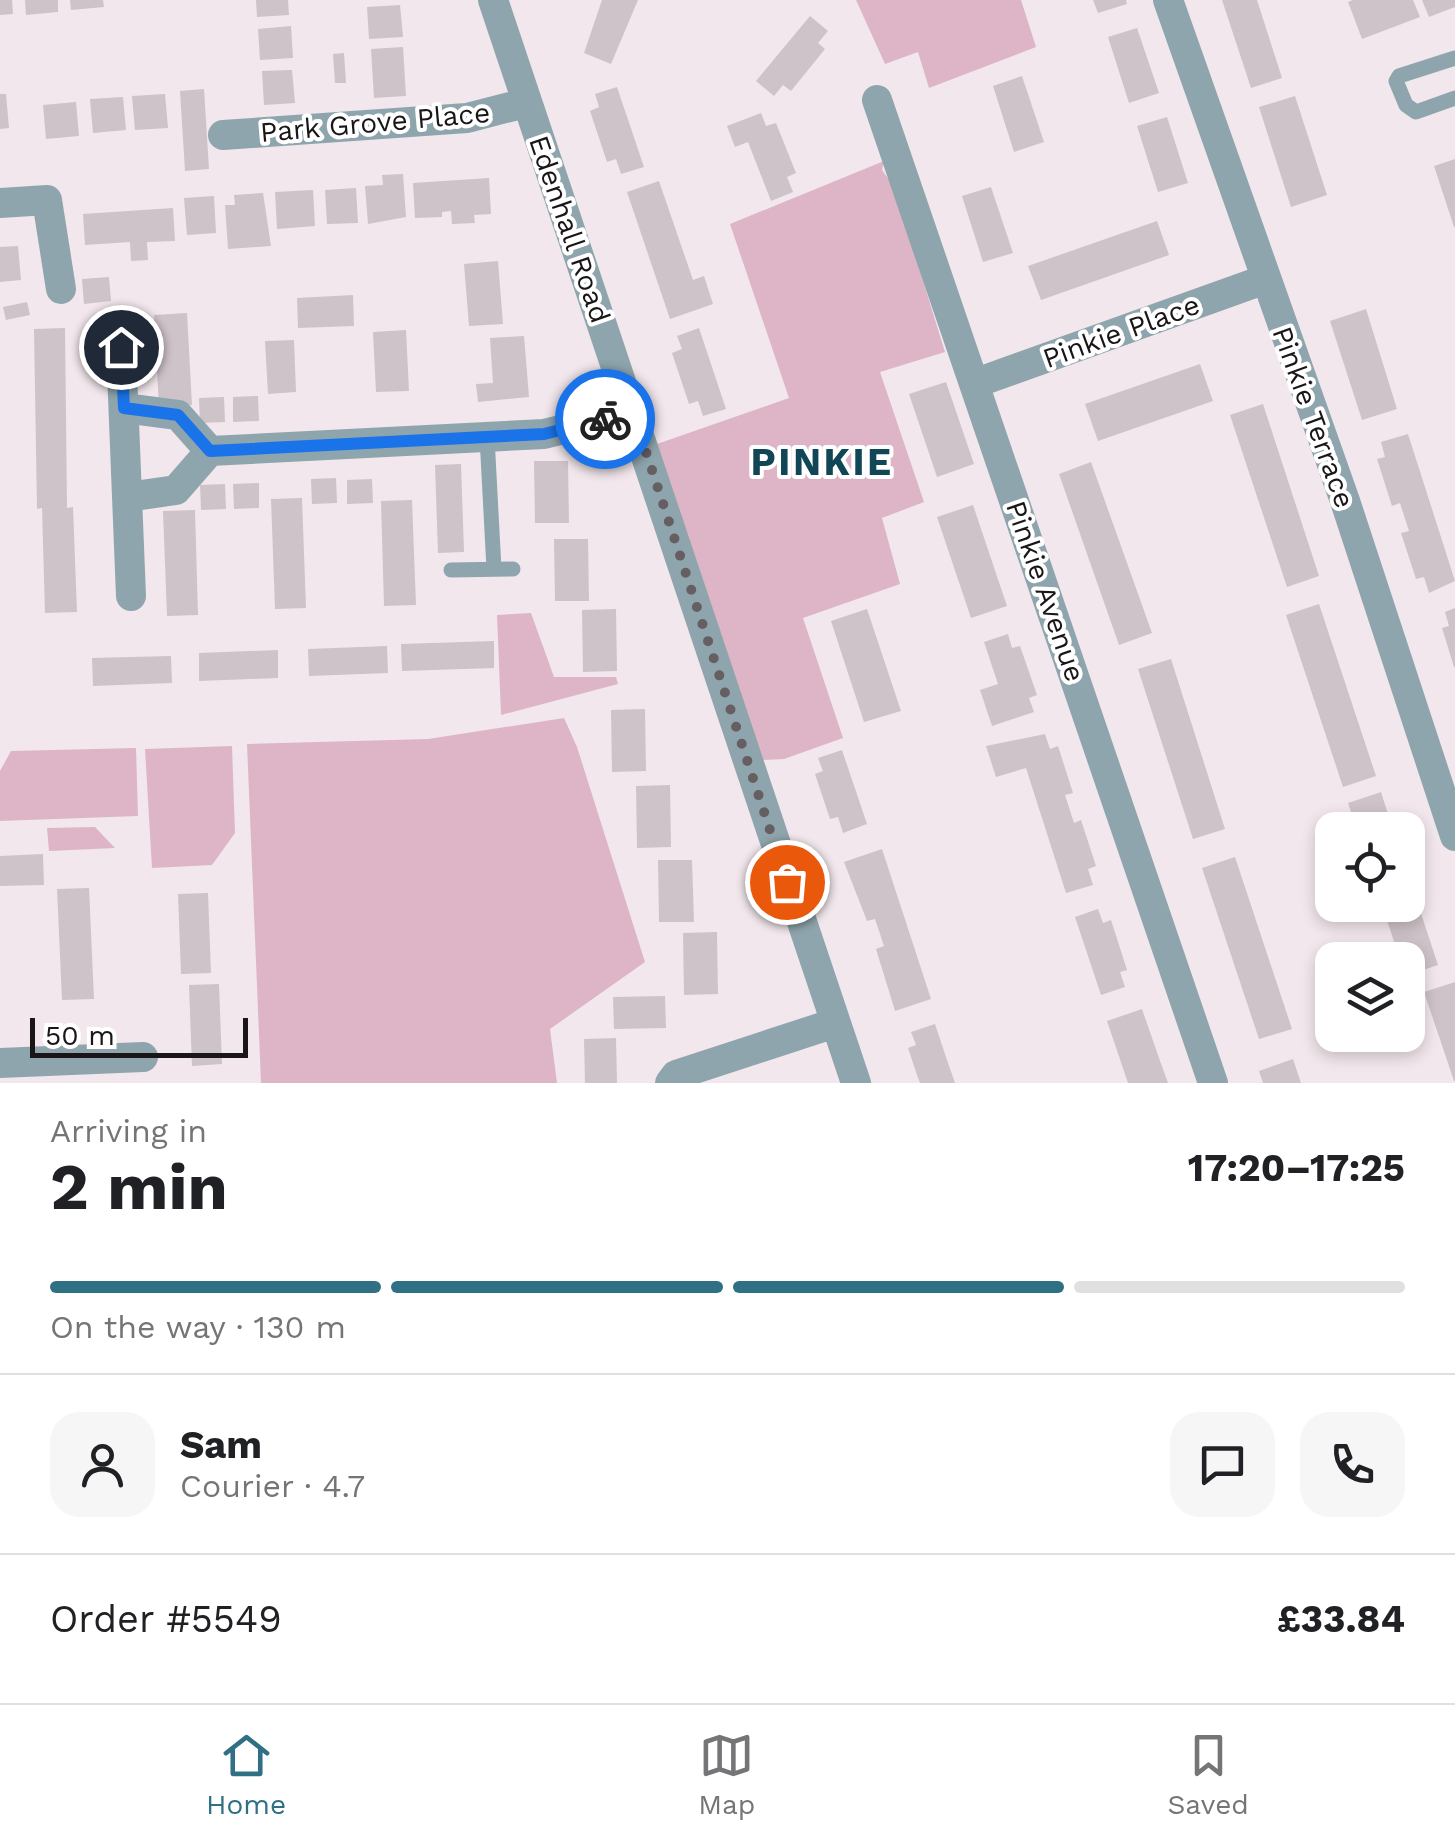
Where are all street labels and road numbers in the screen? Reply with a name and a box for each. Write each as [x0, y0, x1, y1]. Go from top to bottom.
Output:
street label: Park Grove Place [259, 96, 491, 149]
street label: Edenhall Road [522, 131, 617, 327]
street label: Pinkie Place [1038, 288, 1204, 375]
street label: Pinkie Terrace [1265, 322, 1362, 512]
street label: Pinkie Avenue [999, 497, 1092, 686]

